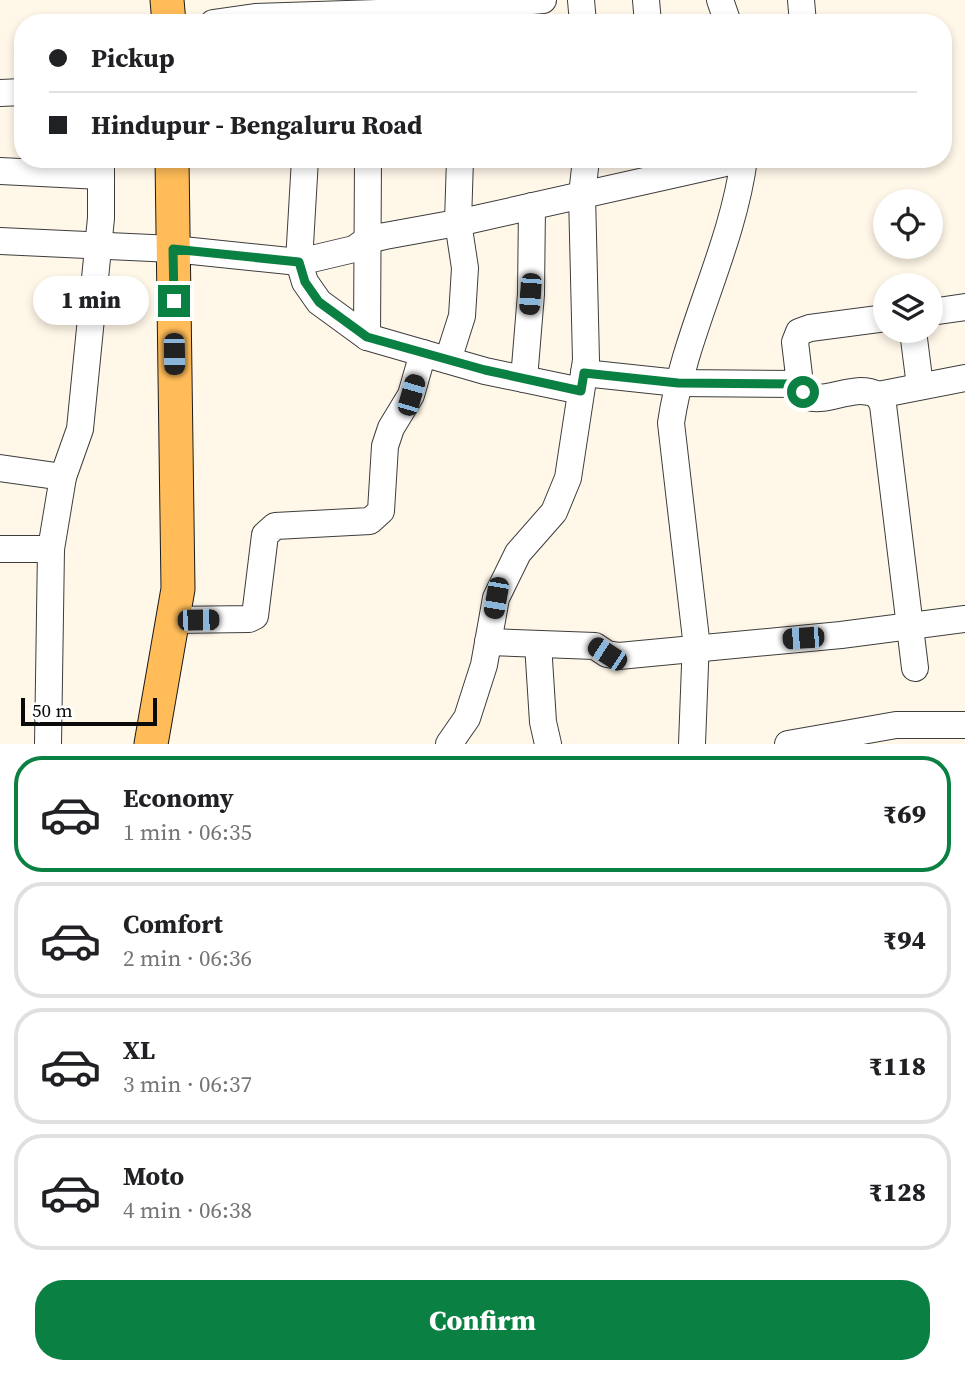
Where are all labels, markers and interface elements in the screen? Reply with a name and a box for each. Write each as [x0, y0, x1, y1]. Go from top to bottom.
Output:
text: Pickup [91, 40, 175, 76]
text: Hindupur - Bengaluru Road [91, 107, 423, 143]
map controls [873, 189, 943, 343]
button: locate [873, 189, 943, 259]
car [519, 272, 542, 316]
button: layers [873, 273, 943, 343]
callout: 1 min [34, 276, 150, 326]
text: 1 min [61, 284, 121, 316]
route end [158, 285, 190, 317]
car [164, 333, 185, 375]
car [396, 372, 427, 418]
route start [787, 376, 819, 408]
car [483, 575, 510, 621]
car [177, 609, 220, 631]
car [782, 626, 825, 650]
car [584, 634, 631, 674]
scale bar [21, 695, 158, 727]
text: 50 m [32, 697, 73, 723]
text: Economy [123, 780, 234, 816]
icon: car [39, 783, 102, 846]
text: ₹69 [883, 796, 926, 832]
text: 1 min · 06:35 [123, 816, 252, 848]
text: Comfort [123, 906, 223, 942]
icon: car [39, 909, 102, 972]
text: ₹94 [883, 922, 926, 958]
text: 2 min · 06:36 [123, 942, 252, 974]
text: XL [123, 1032, 155, 1068]
icon: car [39, 1035, 102, 1098]
text: ₹118 [869, 1048, 926, 1084]
text: 3 min · 06:37 [123, 1068, 252, 1100]
text: Moto [123, 1158, 184, 1194]
icon: car [39, 1161, 102, 1224]
text: ₹128 [869, 1174, 926, 1210]
text: 4 min · 06:38 [123, 1194, 252, 1226]
button: Confirm [35, 1280, 930, 1360]

